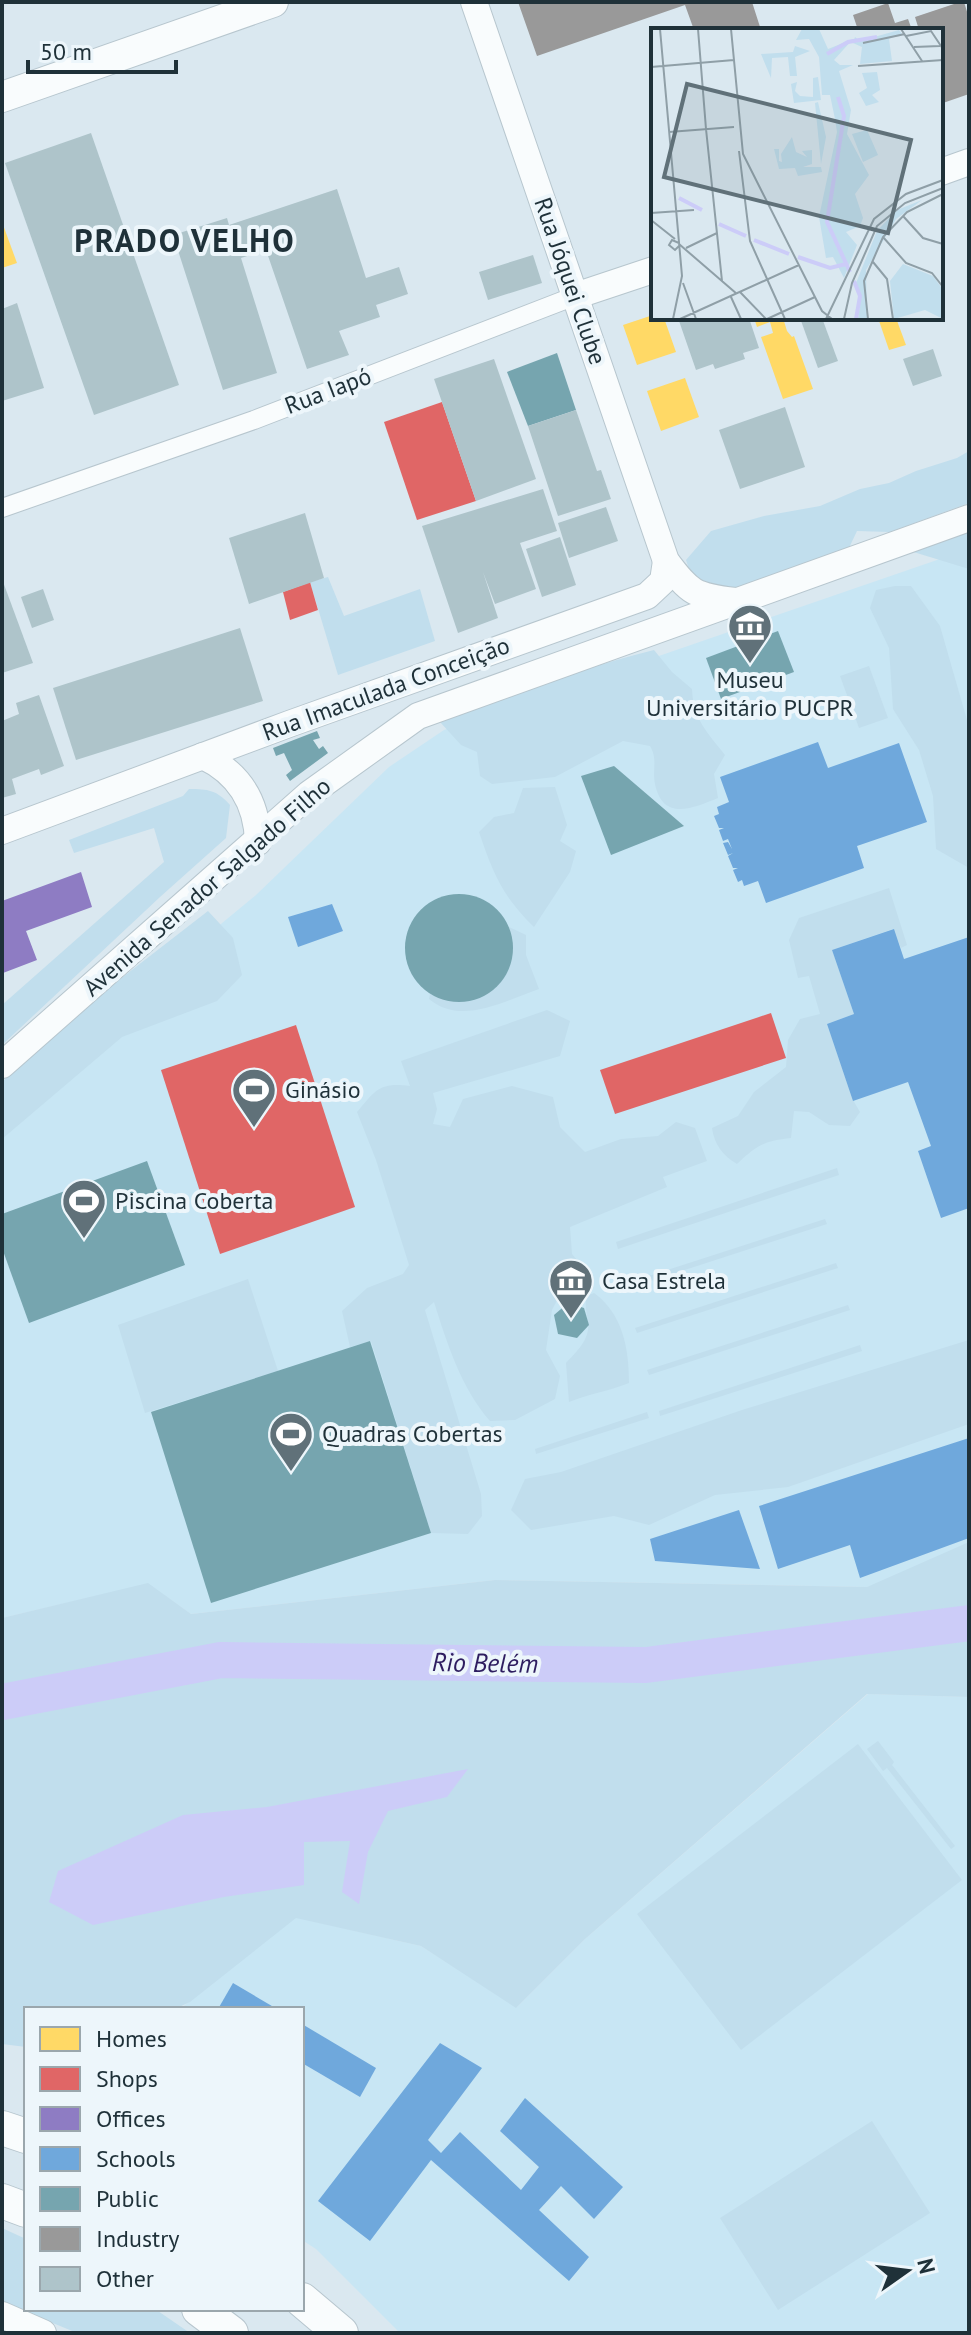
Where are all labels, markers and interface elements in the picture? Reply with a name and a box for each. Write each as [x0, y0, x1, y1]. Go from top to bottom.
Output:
scale bar [28, 24, 176, 74]
inset map [651, 28, 943, 320]
text: 50 m [40, 36, 92, 67]
street label: Rua Jóquei Clube [527, 193, 614, 369]
district label: PRADO VELHO [74, 219, 296, 261]
street label: Rua Iapó [280, 360, 375, 421]
museum icon: Museu Universitário PUCPR [726, 602, 774, 665]
street label: Rua Imaculada Conceição [258, 629, 514, 748]
place label: Museu Universitário PUCPR [646, 664, 854, 723]
street label: Avenida Senador Salgado Filho [76, 771, 337, 1003]
sports icon: Ginásio [230, 1066, 278, 1129]
place label: Ginásio [285, 1074, 361, 1105]
sports icon: Piscina Coberta [60, 1177, 108, 1240]
place label: Piscina Coberta [115, 1185, 273, 1216]
museum icon: Casa Estrela [547, 1257, 595, 1320]
place label: Casa Estrela [602, 1265, 726, 1296]
sports icon: Quadras Cobertas [267, 1410, 315, 1473]
place label: Quadras Cobertas [322, 1418, 503, 1449]
water label: Rio Belém [432, 1645, 538, 1680]
legend [24, 2007, 304, 2311]
text: Homes [96, 2023, 167, 2054]
text: Shops [96, 2063, 158, 2094]
text: Offices [96, 2103, 166, 2134]
text: Schools [96, 2143, 176, 2174]
text: Public [96, 2183, 159, 2214]
text: Industry [96, 2223, 180, 2254]
north arrow [867, 2231, 947, 2311]
text: N [911, 2256, 942, 2277]
text: Other [96, 2263, 154, 2294]

